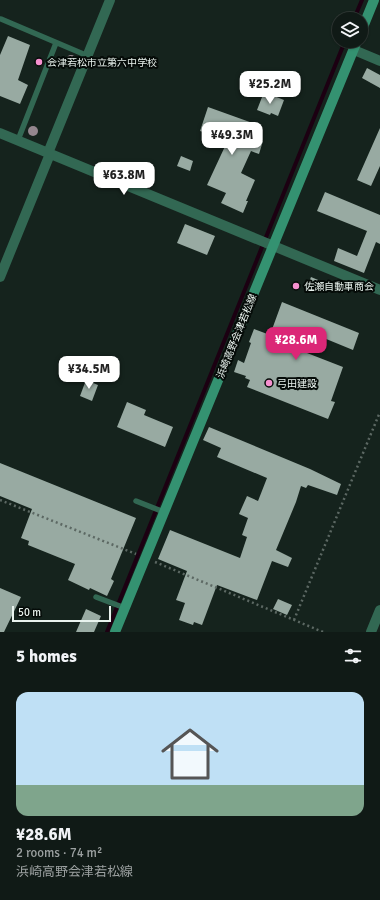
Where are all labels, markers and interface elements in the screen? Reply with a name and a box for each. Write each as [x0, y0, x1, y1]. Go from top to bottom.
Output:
map controls [332, 12, 368, 48]
button: layers [332, 12, 368, 48]
marker: 会津若松市立第六中学校 [34, 57, 44, 67]
place label: 会津若松市立第六中学校 [47, 57, 157, 69]
pin: ¥25.2M [237, 71, 303, 105]
text: ¥25.2M [249, 76, 291, 92]
pin: ¥49.3M [199, 122, 265, 156]
text: ¥49.3M [211, 127, 253, 143]
pin: ¥63.8M [91, 162, 157, 196]
text: ¥63.8M [103, 167, 145, 183]
marker: 佐瀬自動車商会 [291, 281, 301, 291]
place label: 佐瀬自動車商会 [304, 281, 374, 293]
street label: 浜崎高野会津若松線 [215, 292, 259, 380]
pin: ¥28.6M [263, 327, 329, 361]
text: ¥28.6M [275, 332, 317, 348]
pin: ¥34.5M [56, 356, 122, 390]
text: ¥34.5M [68, 361, 110, 377]
marker: 弓田建設 [264, 378, 274, 388]
place label: 弓田建設 [277, 378, 317, 390]
scale bar [12, 604, 111, 623]
text: 50 m [18, 606, 41, 619]
icon: filters [342, 645, 364, 667]
text: 5 homes [16, 646, 77, 667]
icon: home [154, 718, 226, 790]
text: ¥28.6M [16, 824, 72, 845]
text: 2 rooms · 74 m² [16, 845, 102, 861]
text: 浜崎高野会津若松線 [16, 864, 133, 880]

